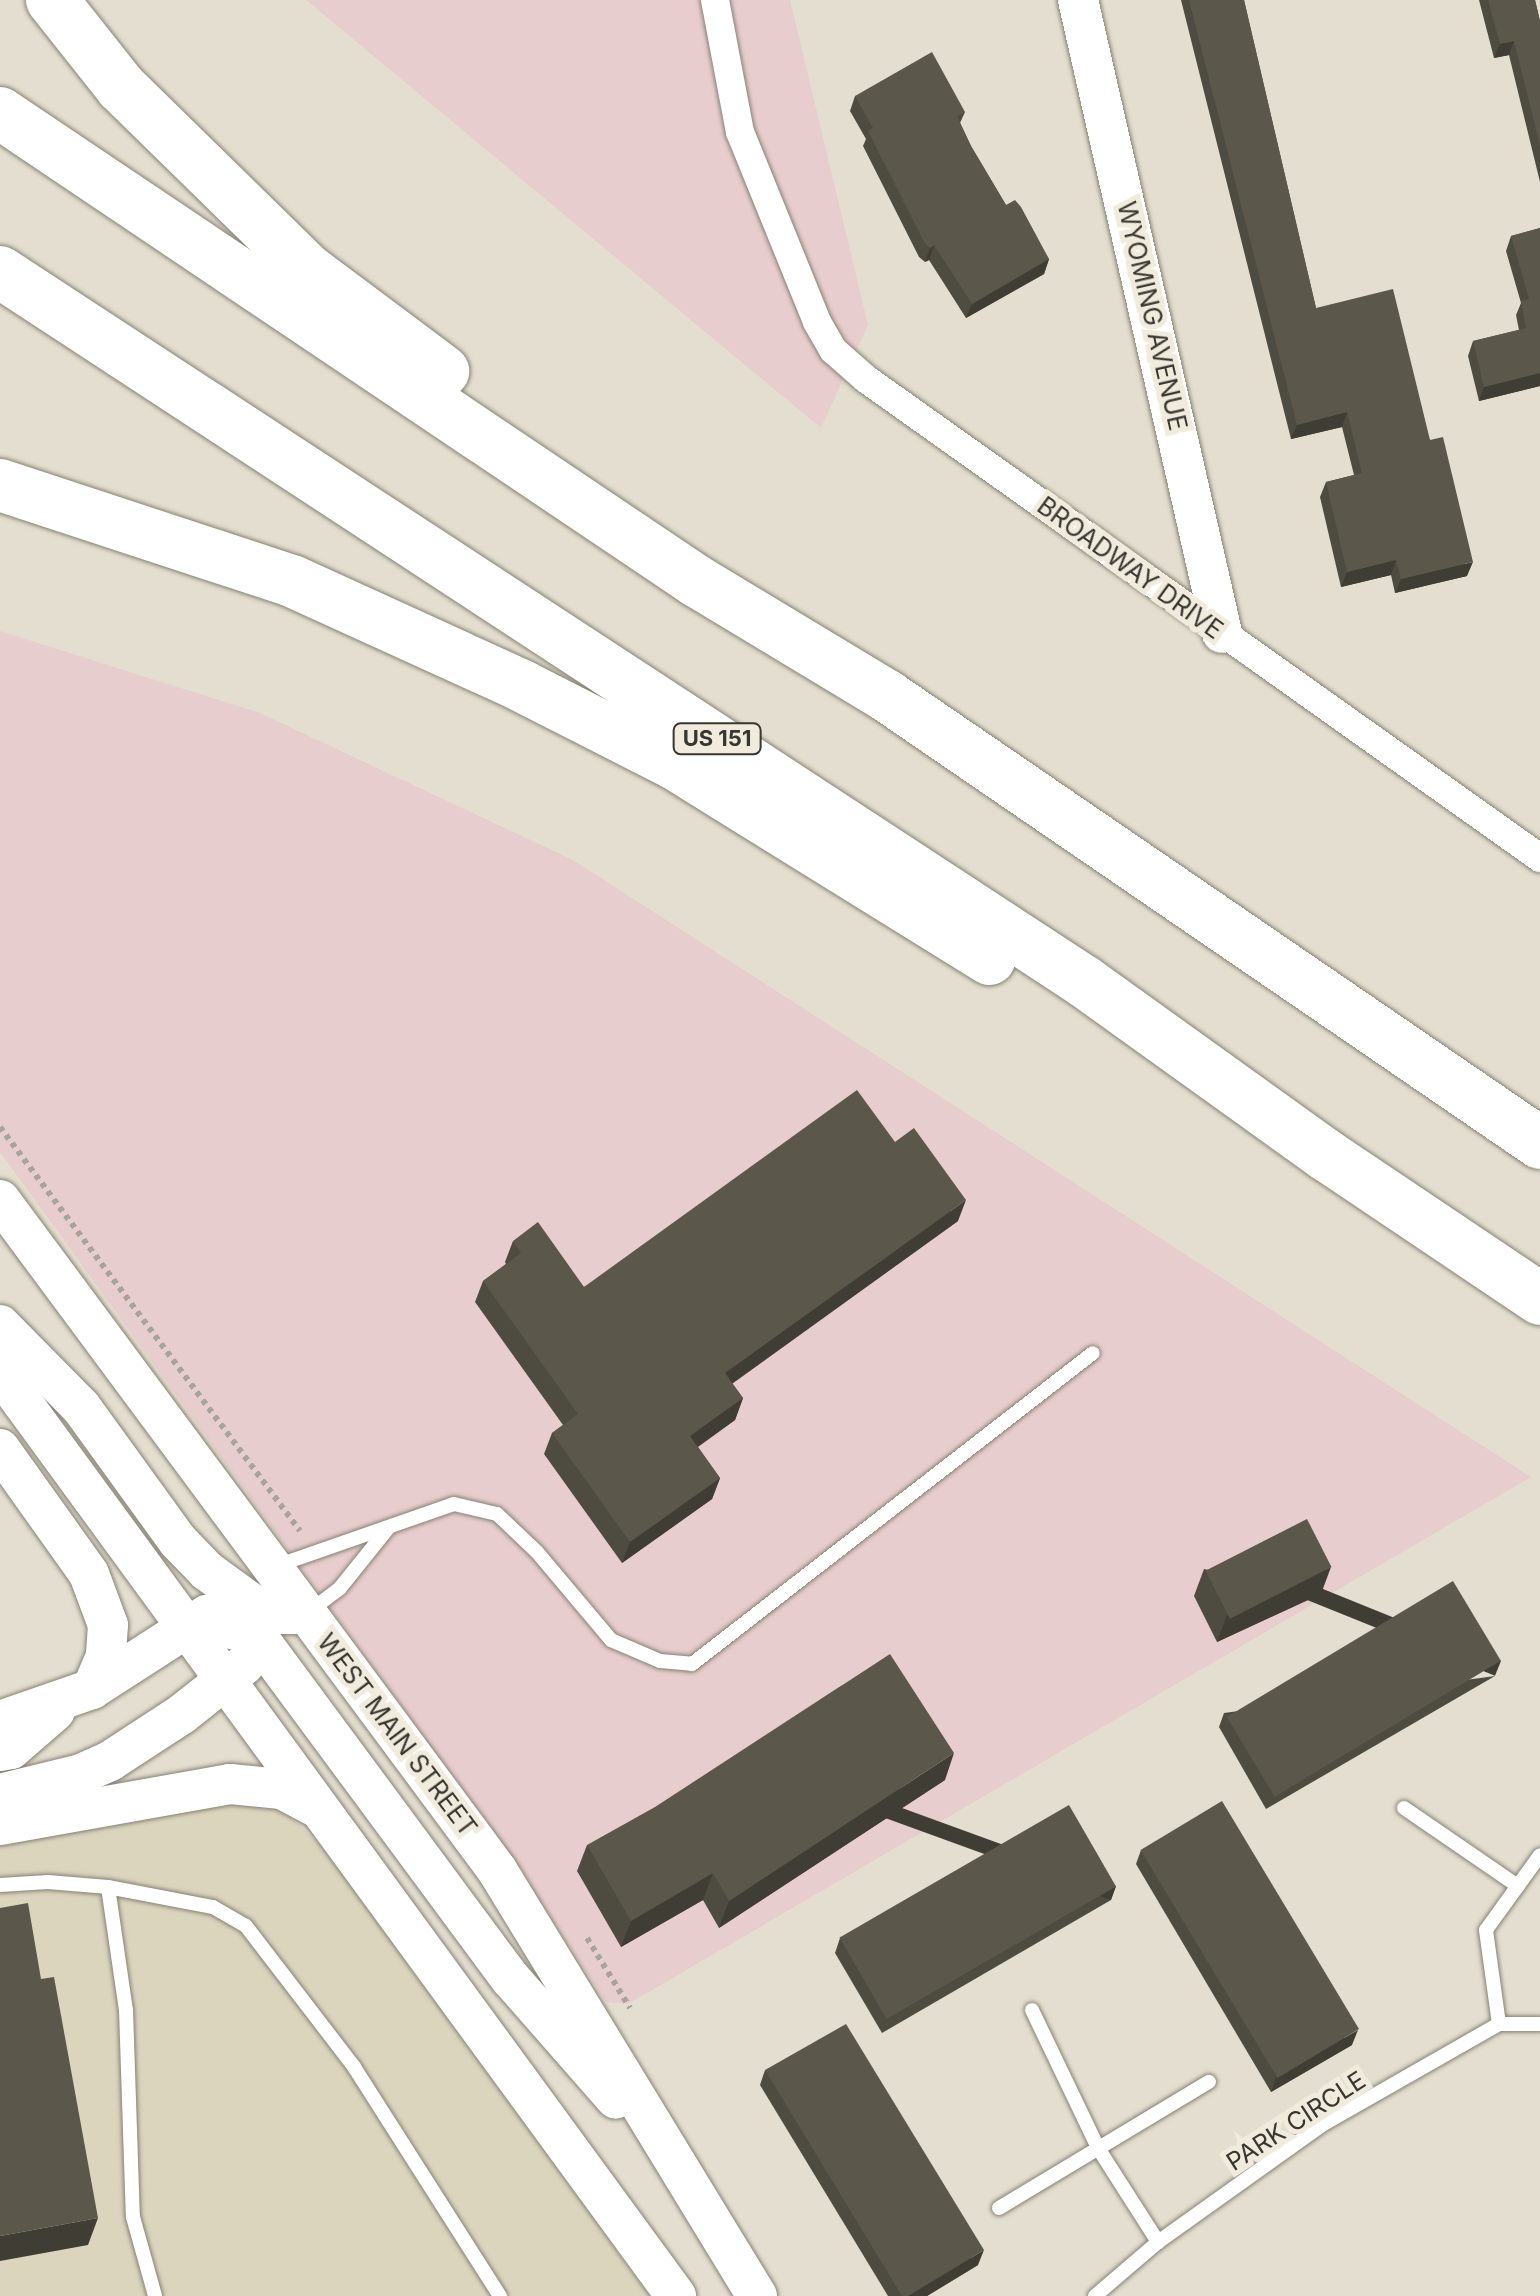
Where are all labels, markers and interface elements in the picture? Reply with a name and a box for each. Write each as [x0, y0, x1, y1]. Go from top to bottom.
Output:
street label: WYOMING AVENUE [1111, 199, 1193, 433]
street label: BROADWAY DRIVE [1031, 491, 1229, 645]
road number: US 151 [672, 722, 762, 756]
street label: WEST MAIN STREET [311, 1628, 483, 1842]
street label: PARK CIRCLE [1221, 2065, 1371, 2177]

